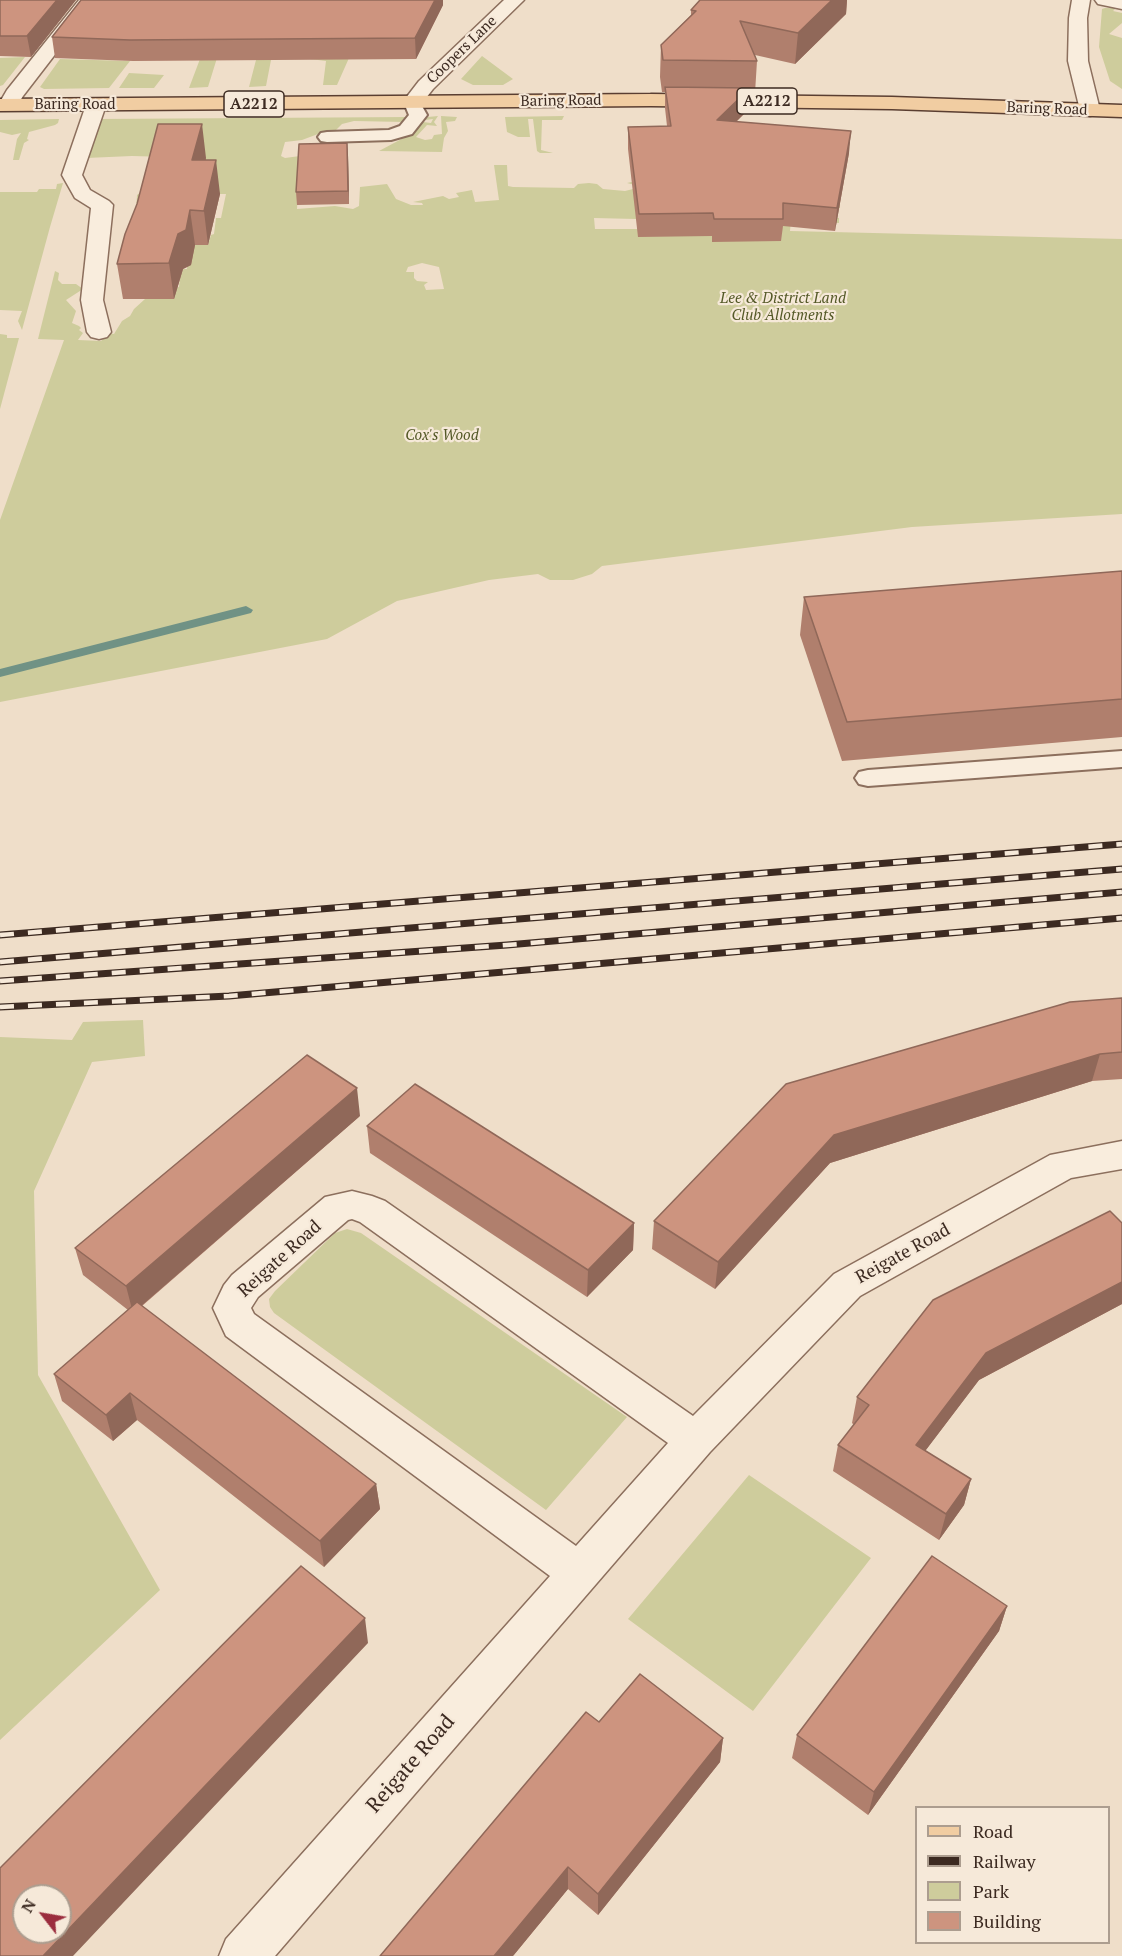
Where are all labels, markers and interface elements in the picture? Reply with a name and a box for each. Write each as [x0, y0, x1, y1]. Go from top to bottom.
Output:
street label: Coopers Lane [423, 12, 501, 88]
road number: A2212 [737, 88, 797, 114]
road number: A2212 [224, 91, 284, 117]
street label: Baring Road [520, 91, 602, 111]
street label: Baring Road [35, 96, 115, 114]
street label: Baring Road [1006, 99, 1088, 119]
park label: Lee & District Land Club Allotments [720, 290, 846, 325]
park label: Cox's Wood [405, 427, 479, 445]
street label: Reigate Road [234, 1216, 326, 1302]
street label: Reigate Road [852, 1219, 954, 1289]
street label: Reigate Road [362, 1710, 460, 1818]
legend [915, 1806, 1110, 1944]
text: Road [973, 1819, 1013, 1843]
text: Railway [973, 1849, 1036, 1873]
text: Park [973, 1879, 1009, 1903]
north arrow [12, 1884, 72, 1944]
text: N [16, 1895, 41, 1917]
text: Building [973, 1909, 1041, 1933]

